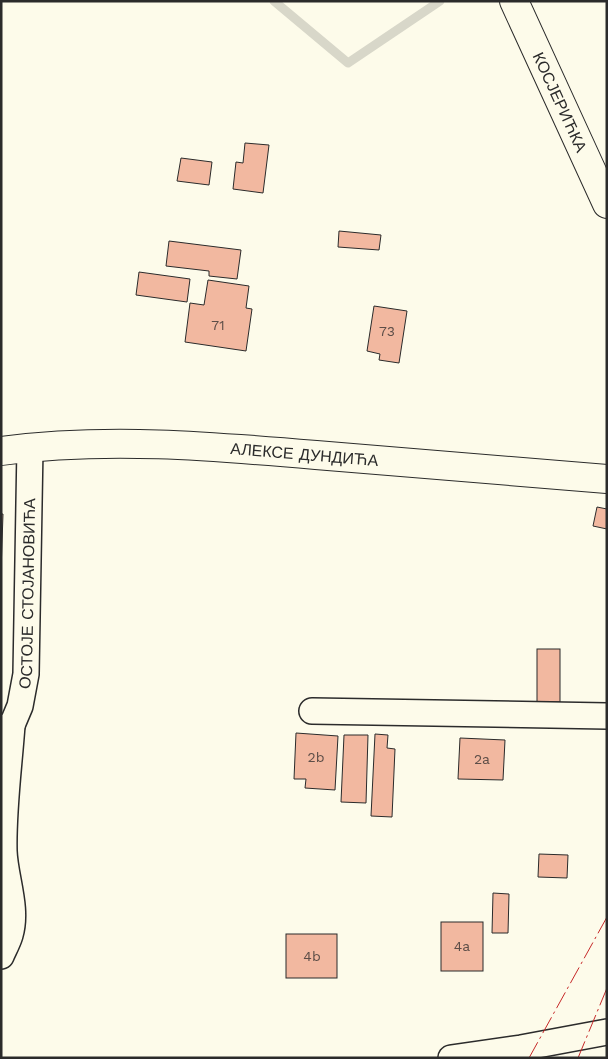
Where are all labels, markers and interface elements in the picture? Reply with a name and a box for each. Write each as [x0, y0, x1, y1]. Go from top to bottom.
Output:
street label: КОСЈЕРИЋКА [529, 49, 591, 155]
house number: 71 [211, 317, 225, 333]
house number: 73 [379, 323, 395, 339]
street label: АЛЕКСЕ ДУНДИЋА [230, 439, 379, 470]
street label: ОСТОЈЕ СТОЈАНОВИЋА [14, 498, 39, 691]
house number: 2b [308, 749, 324, 765]
house number: 2a [474, 751, 490, 767]
house number: 4a [454, 938, 470, 954]
house number: 4b [303, 948, 321, 964]

